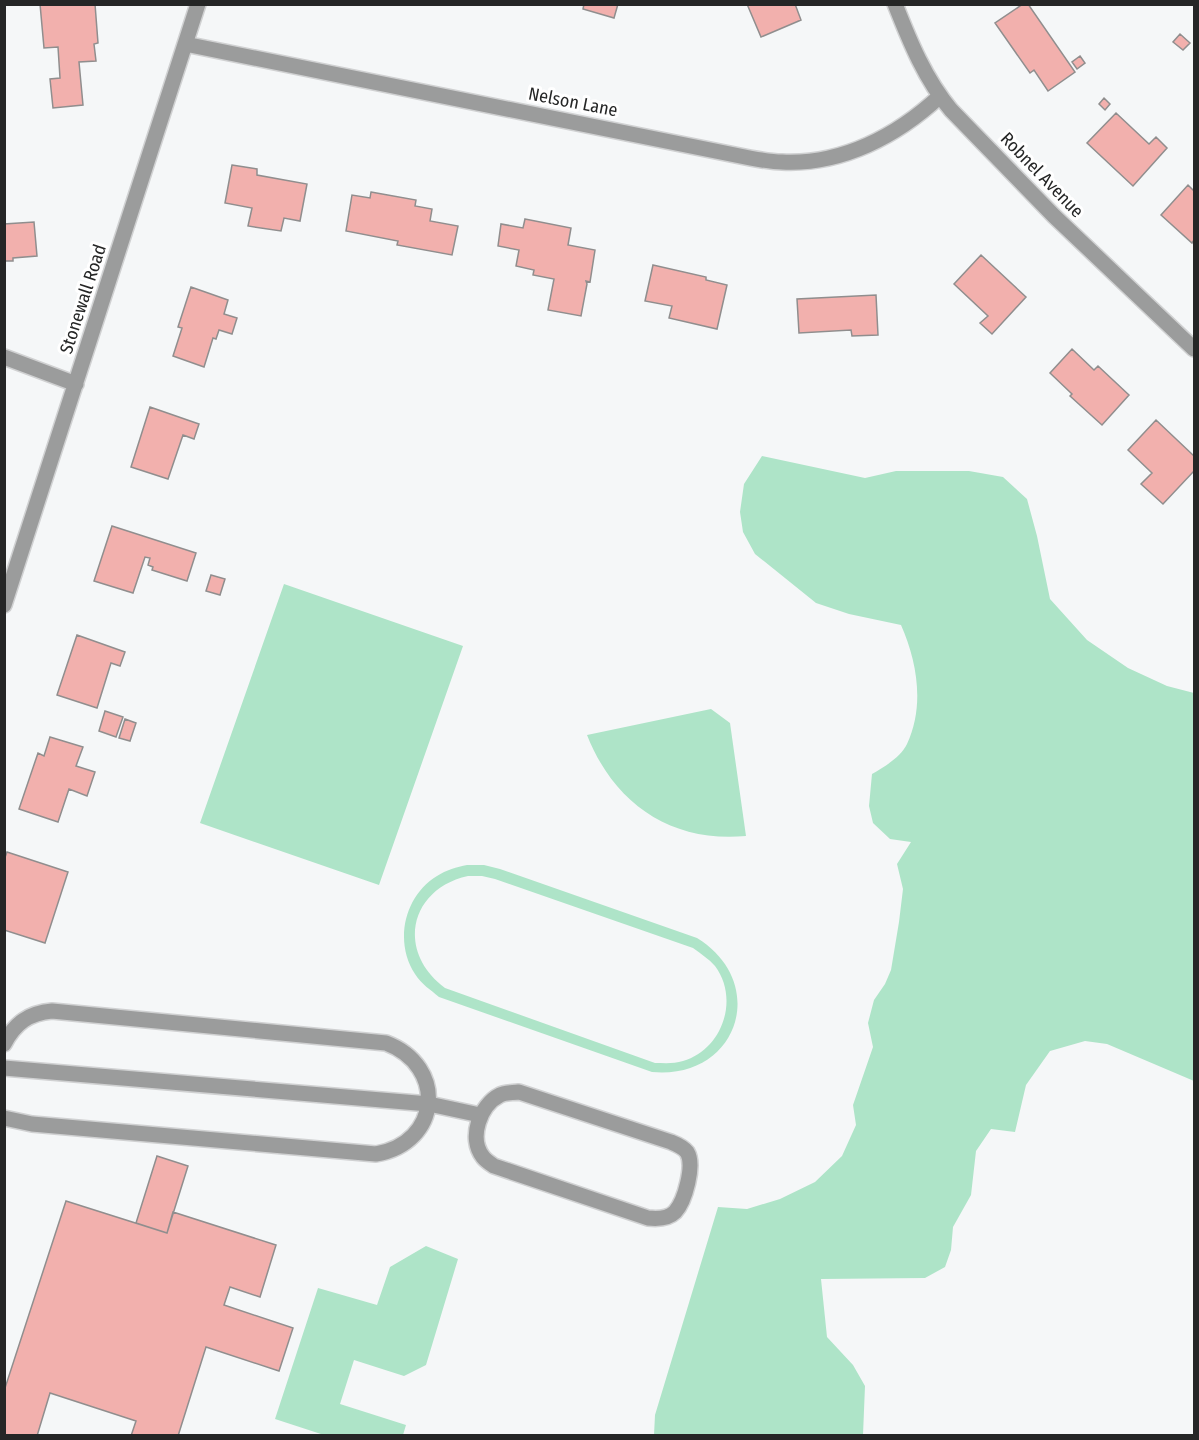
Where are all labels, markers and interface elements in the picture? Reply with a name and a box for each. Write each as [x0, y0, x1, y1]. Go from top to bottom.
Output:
street label: Nelson Lane [526, 83, 620, 121]
street label: Robnel Avenue [996, 128, 1088, 222]
street label: Stonewall Road [55, 242, 111, 356]

